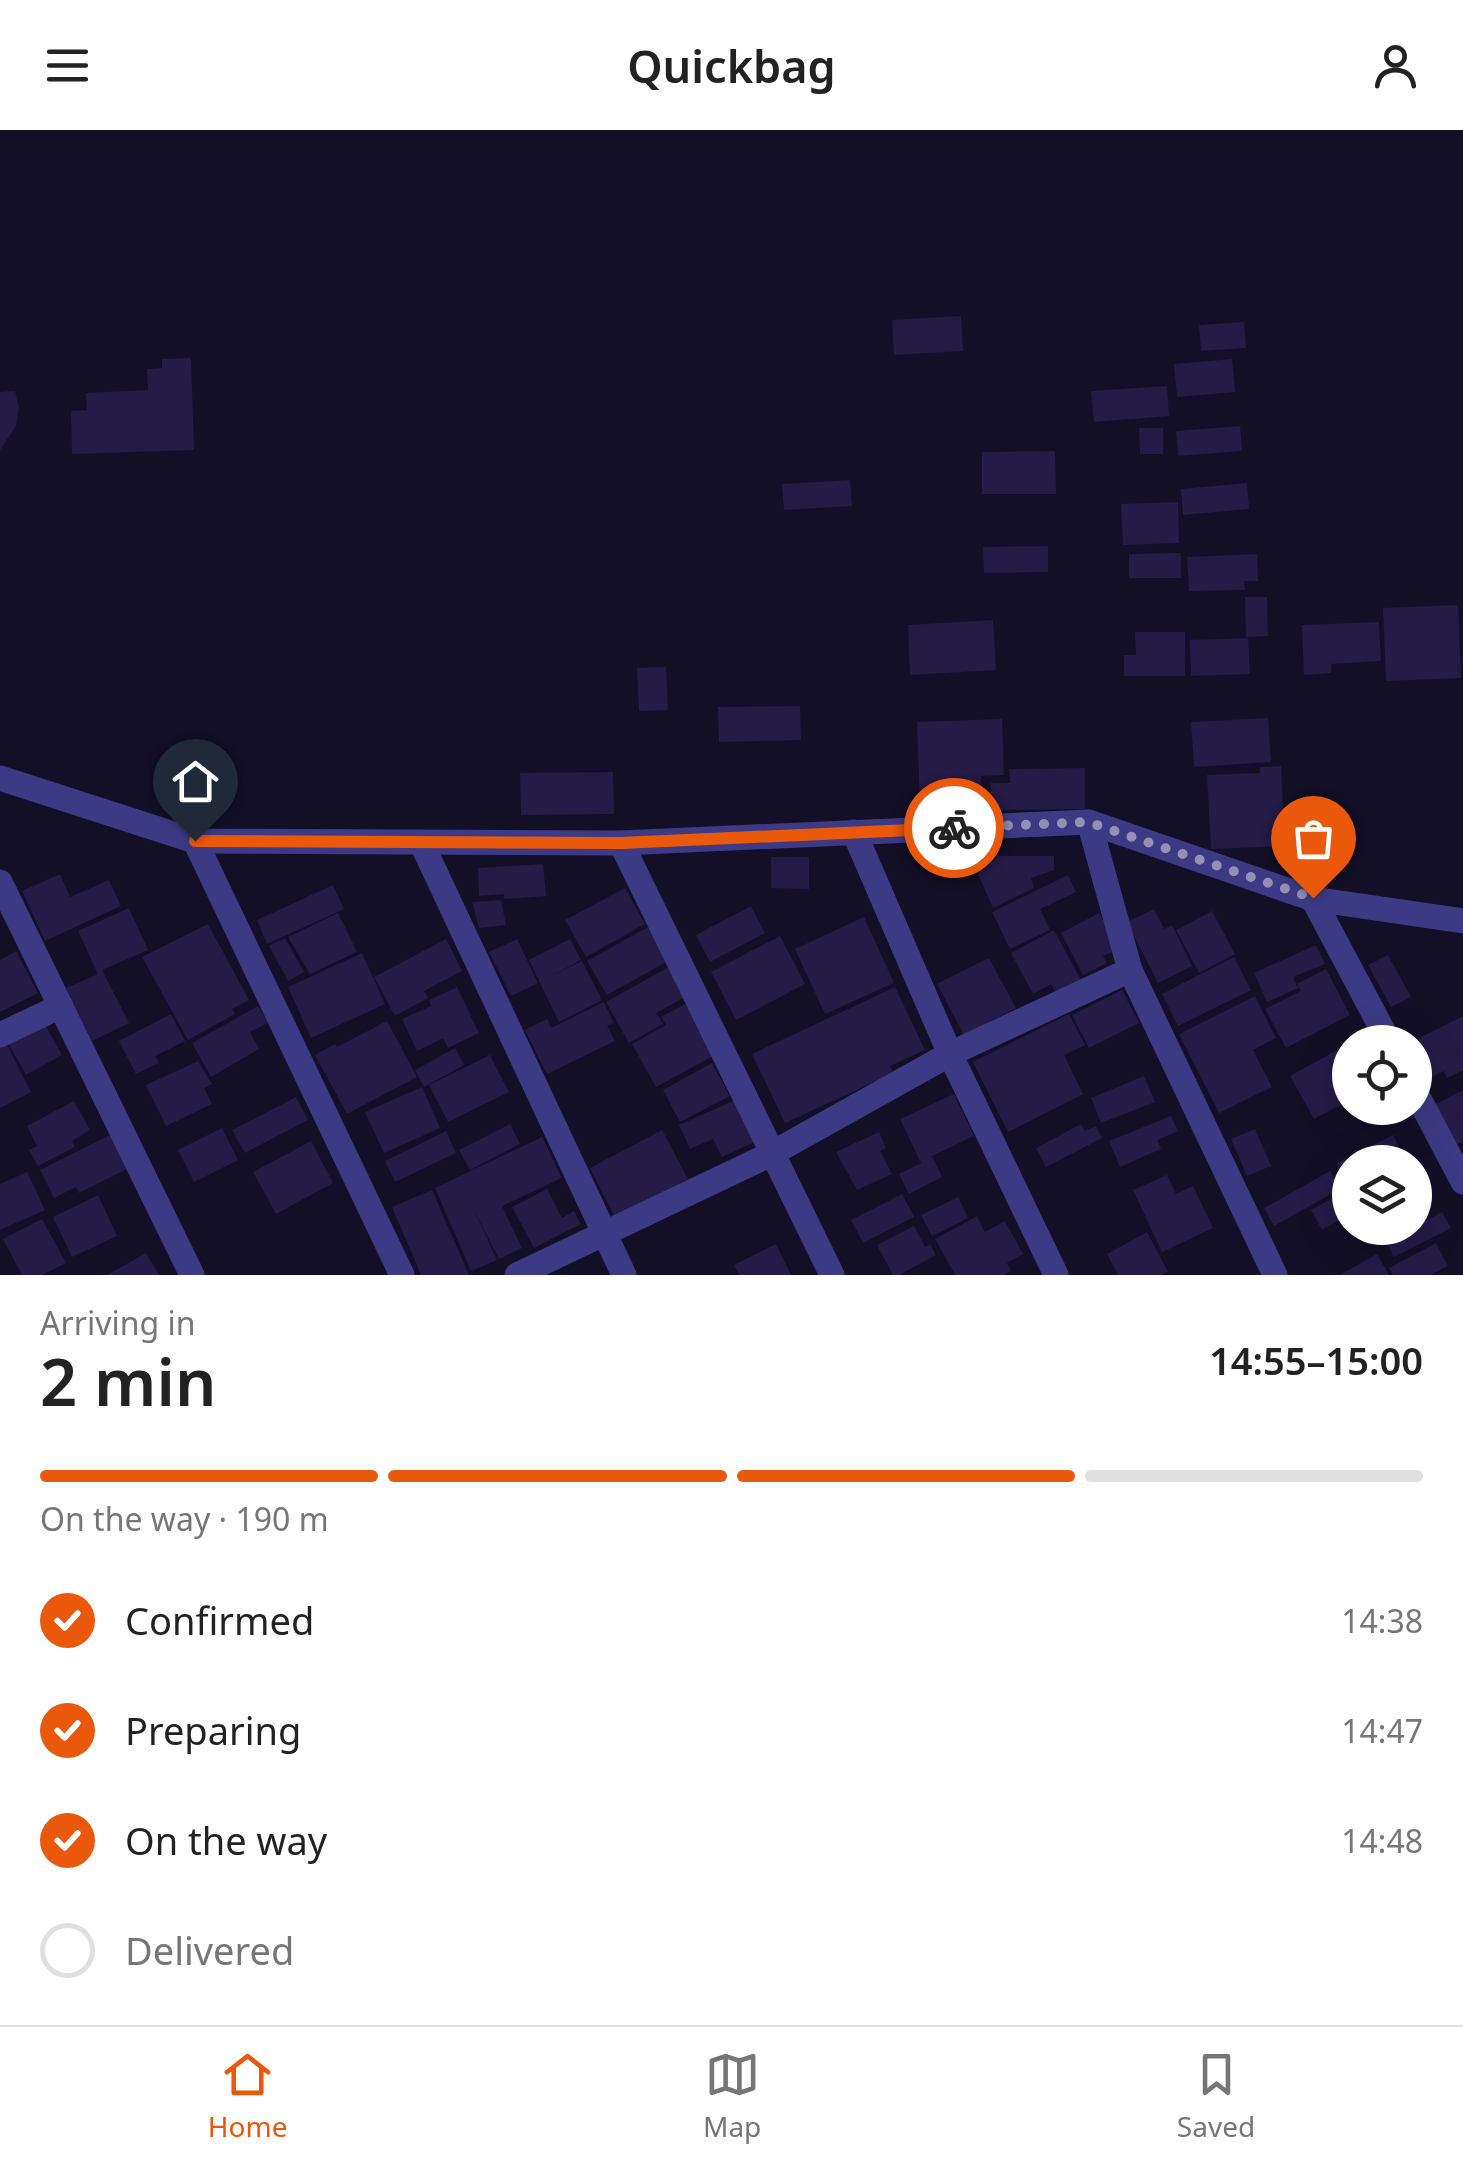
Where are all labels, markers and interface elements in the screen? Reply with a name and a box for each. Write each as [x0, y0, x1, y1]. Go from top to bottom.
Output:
text: Quickbag [627, 35, 836, 96]
icon: menu [40, 38, 95, 93]
icon: person [1368, 38, 1423, 93]
pin [153, 739, 238, 842]
icon: home [168, 754, 223, 809]
courier [904, 778, 1004, 878]
pin [1271, 796, 1356, 899]
icon: bike [927, 801, 982, 856]
icon: bag [1286, 811, 1341, 866]
map controls [1332, 1025, 1432, 1245]
button: locate [1332, 1025, 1432, 1125]
button: layers [1332, 1145, 1432, 1245]
text: Arriving in [40, 1301, 195, 1344]
text: 14:55–15:00 [1209, 1334, 1423, 1386]
text: 2 min [40, 1337, 216, 1425]
text: On the way · 190 m [40, 1497, 329, 1540]
icon: check [40, 1593, 95, 1648]
text: Confirmed [125, 1594, 314, 1646]
text: 14:38 [1341, 1599, 1423, 1642]
icon: check [40, 1703, 95, 1758]
text: Preparing [125, 1704, 301, 1756]
text: 14:47 [1341, 1709, 1423, 1752]
icon: check [40, 1813, 95, 1868]
text: On the way [125, 1814, 327, 1866]
text: 14:48 [1341, 1819, 1423, 1862]
text: Delivered [125, 1924, 294, 1976]
tab: Home [208, 2047, 287, 2145]
tab: Map [703, 2047, 761, 2145]
tab: Saved [1177, 2047, 1255, 2145]

